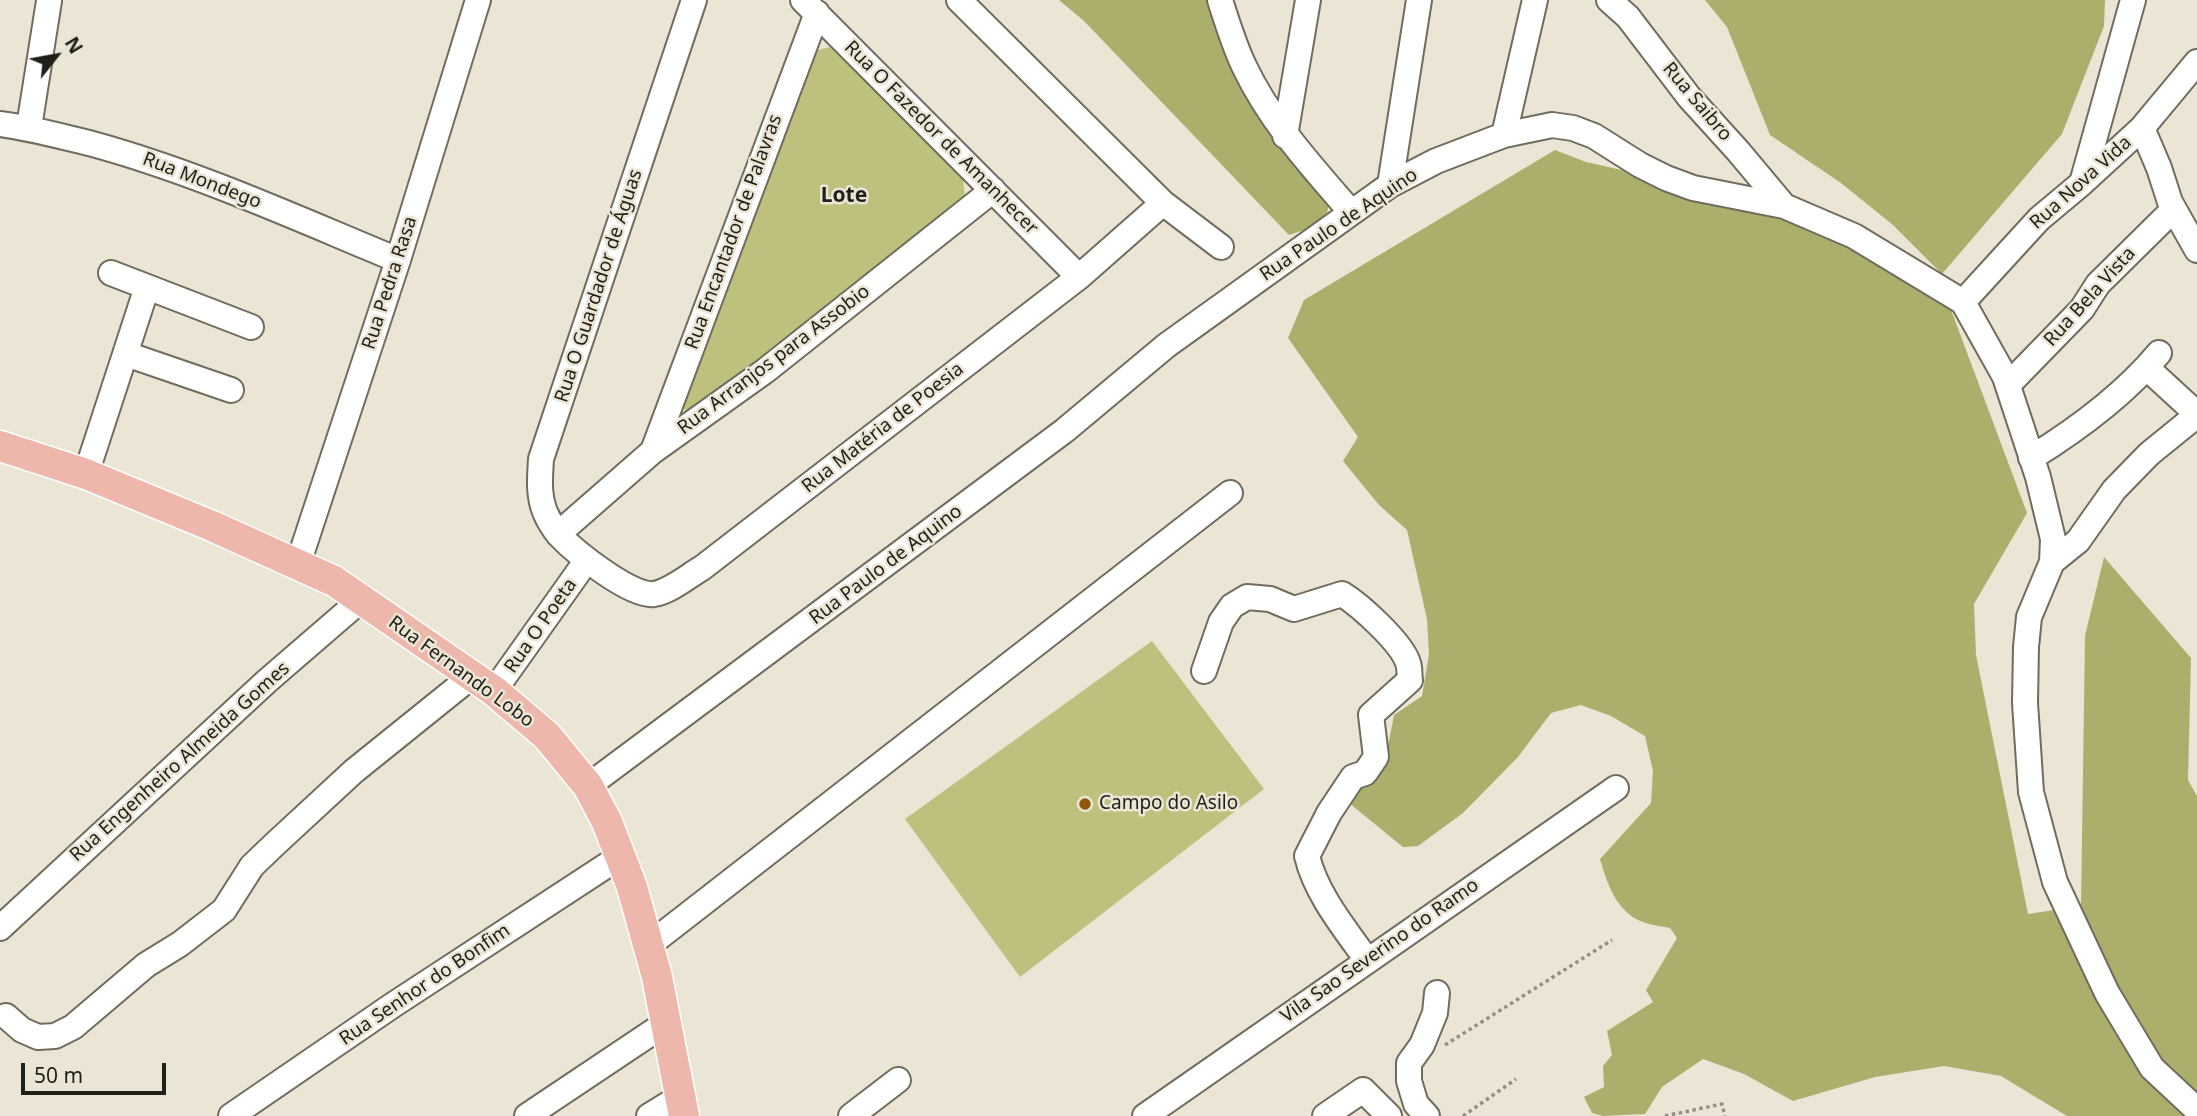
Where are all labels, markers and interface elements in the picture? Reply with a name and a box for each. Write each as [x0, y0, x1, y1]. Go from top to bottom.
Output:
north arrow [21, 21, 91, 91]
text: N [59, 32, 89, 58]
street label: Rua O Fazedor de Amanhecer [839, 36, 1043, 240]
street label: Rua Saibro [1657, 58, 1737, 146]
street label: Rua Encantador de Palavras [681, 111, 787, 353]
street label: Rua Nova Vida [2026, 131, 2136, 235]
street label: Rua Mondego [139, 148, 265, 214]
street label: Rua Paulo de Aquino [1256, 164, 1422, 286]
street label: Rua O Guardador de Águas [551, 167, 647, 405]
district label: Lote [821, 183, 867, 209]
street label: Rua Pedra Rasa [358, 214, 422, 352]
street label: Rua Bela Vista [2039, 243, 2141, 351]
street label: Rua Arranjos para Assobio [673, 280, 875, 440]
street label: Rua Matéria de Poesia [798, 358, 968, 498]
street label: Rua Paulo de Aquino [805, 500, 967, 630]
street label: Rua O Poeta [500, 574, 582, 678]
street label: Rua Fernando Lobo [384, 611, 538, 733]
street label: Rua Engenheiro Almeida Gomes [66, 657, 294, 867]
place label: Campo do Asilo [1099, 793, 1238, 815]
marker: Campo do Asilo [1077, 796, 1093, 812]
street label: Vila Sao Severino do Ramo [1277, 874, 1483, 1028]
street label: Rua Senhor do Bonfim [335, 919, 515, 1051]
scale bar [24, 1050, 170, 1094]
text: 50 m [34, 1061, 83, 1089]

